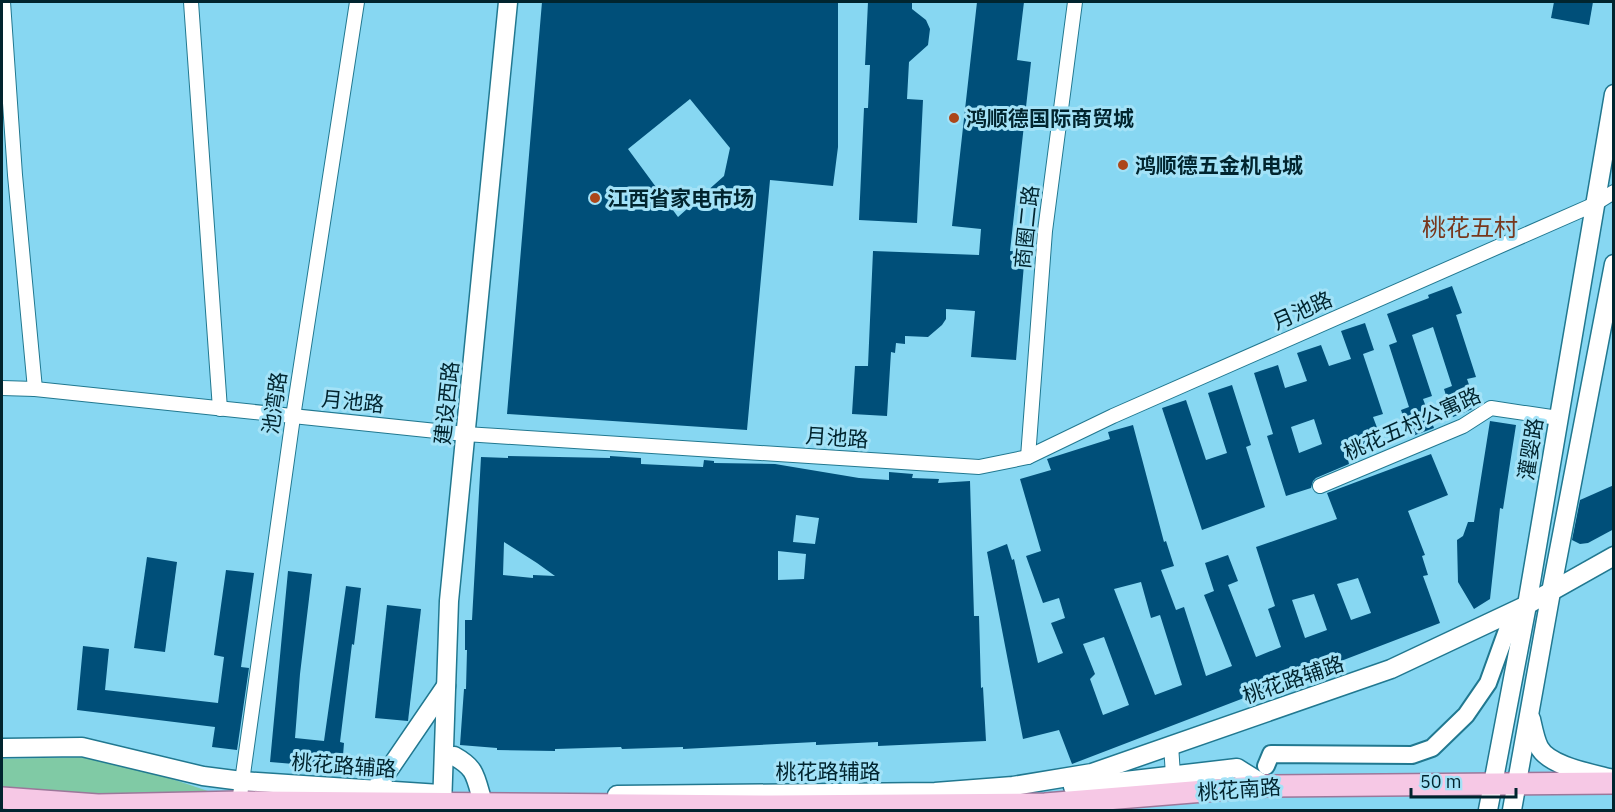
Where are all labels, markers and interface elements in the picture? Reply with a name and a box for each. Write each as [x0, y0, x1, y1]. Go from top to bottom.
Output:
place label: 鸿顺德国际商贸城 [966, 104, 1134, 132]
marker: 鸿顺德国际商贸城 [947, 111, 961, 125]
place label: 鸿顺德五金机电城 [1135, 151, 1303, 179]
marker: 鸿顺德五金机电城 [1116, 158, 1130, 172]
place label: 江西省家电市场 [607, 184, 754, 212]
street label: 商圈二路 [1008, 184, 1044, 270]
marker: 江西省家电市场 [588, 191, 602, 205]
district label: 桃花五村 [1422, 211, 1518, 243]
street label: 月池路 [1268, 284, 1336, 336]
street label: 建设西路 [428, 360, 464, 446]
street label: 池湾路 [256, 370, 292, 436]
street label: 桃花五村公寓路 [1339, 380, 1485, 466]
street label: 月池路 [320, 384, 386, 418]
street label: 灌婴路 [1511, 416, 1549, 482]
street label: 月池路 [805, 421, 869, 453]
street label: 桃花路辅路 [1239, 649, 1347, 709]
street label: 桃花路辅路 [291, 747, 397, 783]
street label: 桃花路辅路 [776, 757, 881, 785]
scale bar [1411, 761, 1516, 799]
text: 50 m [1420, 770, 1462, 793]
street label: 桃花南路 [1196, 772, 1282, 806]

